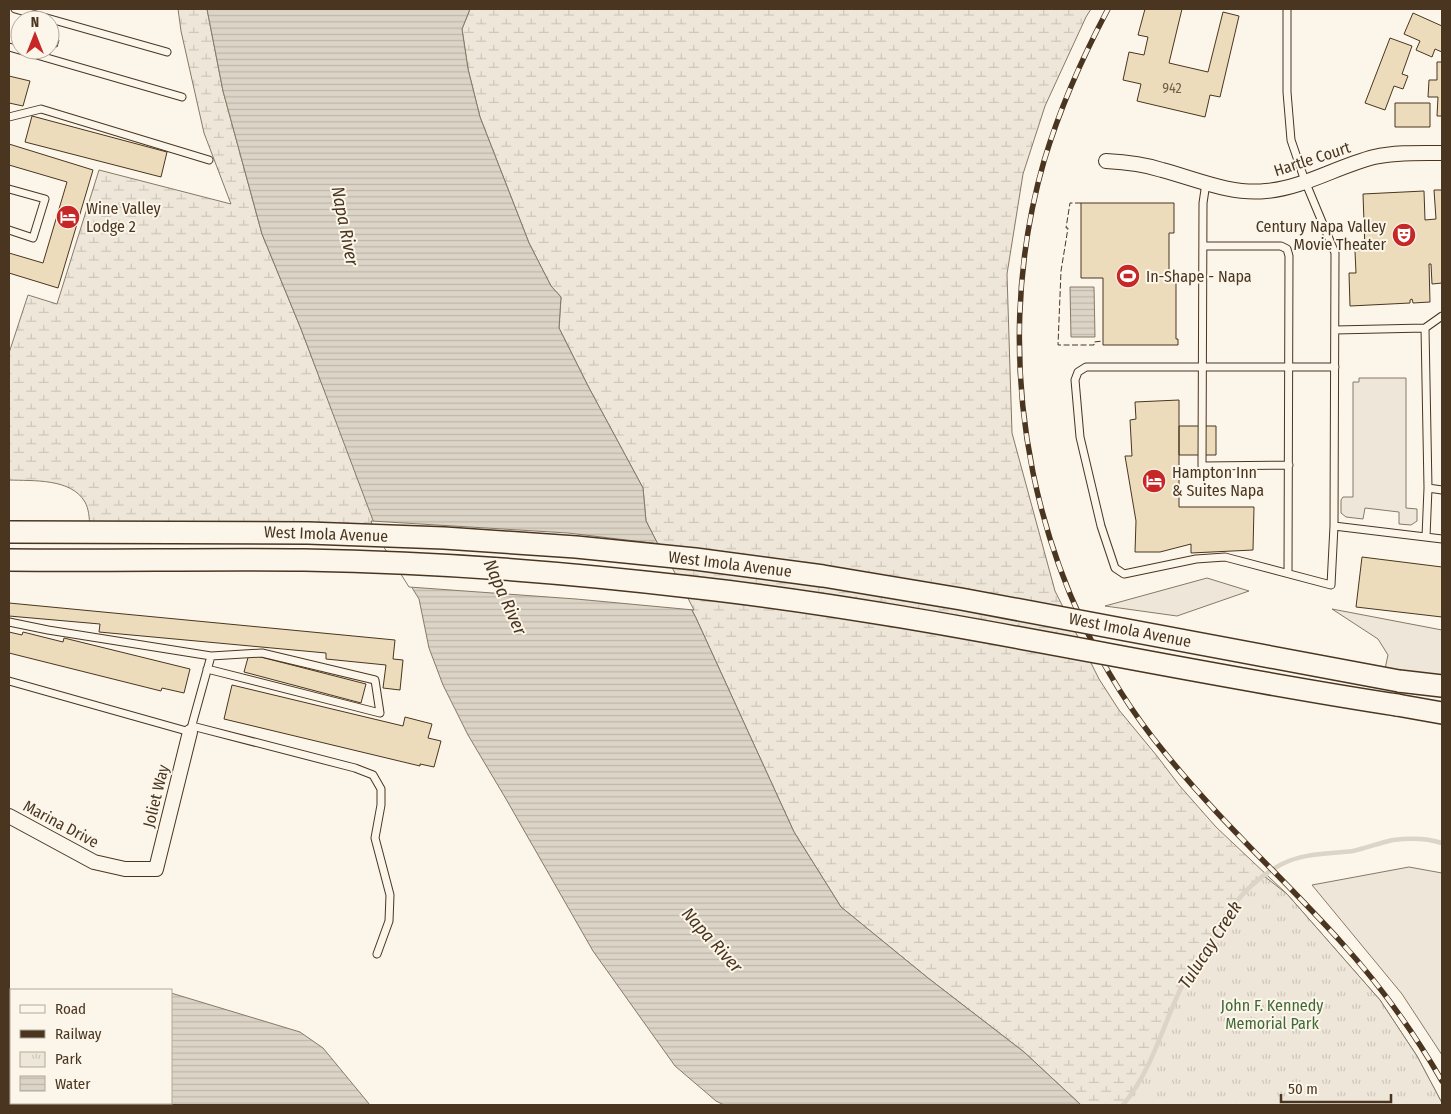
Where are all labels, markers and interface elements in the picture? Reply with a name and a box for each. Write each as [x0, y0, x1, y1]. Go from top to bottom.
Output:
north arrow [10, 10, 60, 60]
text: N [31, 14, 39, 31]
house number: 942 [1162, 80, 1182, 97]
street label: Hartle Court [1271, 137, 1353, 180]
water label: Napa River [327, 185, 364, 268]
place label: Wine Valley Lodge 2 [86, 199, 162, 236]
hotel icon: Wine Valley Lodge 2 [55, 204, 81, 230]
place label: Century Napa Valley Movie Theater [1256, 217, 1387, 254]
theatre icon: Century Napa Valley Movie Theater [1391, 222, 1417, 248]
sports icon: In-Shape - Napa [1115, 263, 1141, 289]
place label: In-Shape - Napa [1146, 267, 1252, 286]
place label: Hampton Inn & Suites Napa [1172, 463, 1264, 500]
hotel icon: Hampton Inn & Suites Napa [1141, 468, 1167, 494]
street label: West Imola Avenue [264, 522, 389, 546]
street label: West Imola Avenue [667, 547, 793, 581]
water label: Napa River [479, 556, 532, 639]
street label: West Imola Avenue [1067, 609, 1193, 651]
street label: Joliet Way [139, 762, 173, 829]
street label: Marina Drive [20, 796, 102, 852]
water label: Tulucay Creek [1174, 897, 1247, 993]
water label: Napa River [677, 903, 748, 978]
legend [10, 989, 172, 1104]
park label: John F. Kennedy Memorial Park [1221, 996, 1324, 1033]
text: Road [55, 1000, 86, 1018]
text: Railway [55, 1025, 102, 1043]
text: Park [55, 1050, 82, 1068]
scale bar [1281, 1072, 1391, 1104]
text: Water [55, 1075, 91, 1093]
text: 50 m [1288, 1080, 1318, 1098]

